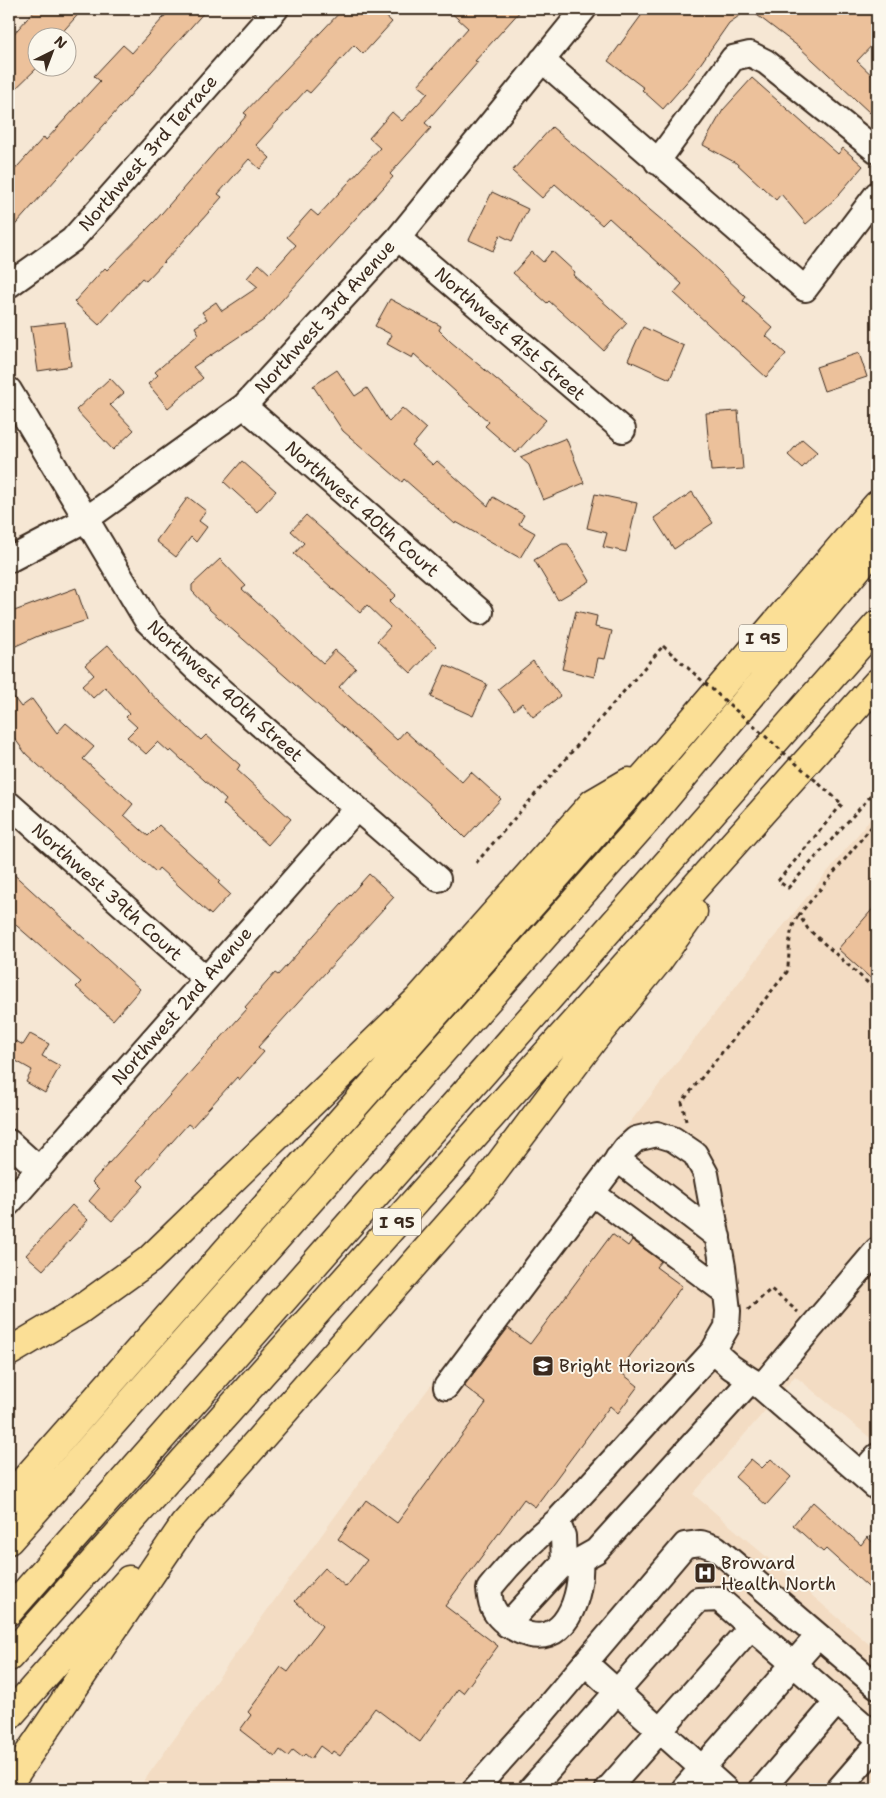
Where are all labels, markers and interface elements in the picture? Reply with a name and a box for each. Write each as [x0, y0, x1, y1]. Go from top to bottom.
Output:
north arrow [28, 28, 78, 78]
text: N [51, 32, 71, 53]
street label: Northwest 3rd Terrace [73, 70, 223, 236]
street label: Northwest 3rd Avenue [249, 235, 401, 399]
street label: Northwest 41st Street [429, 262, 591, 406]
street label: Northwest 40th Court [280, 436, 444, 582]
street label: Northwest 40th Street [142, 615, 308, 767]
road number: I 95 [739, 624, 787, 651]
street label: Northwest 39th Court [26, 818, 188, 966]
street label: Northwest 2nd Avenue [107, 922, 257, 1090]
road number: I 95 [373, 1208, 421, 1236]
school or university icon: Bright Horizons [531, 1354, 555, 1378]
place label: Bright Horizons [559, 1354, 695, 1378]
place label: Broward Health North [721, 1551, 836, 1596]
hospital icon: Broward Health North [693, 1561, 717, 1585]

